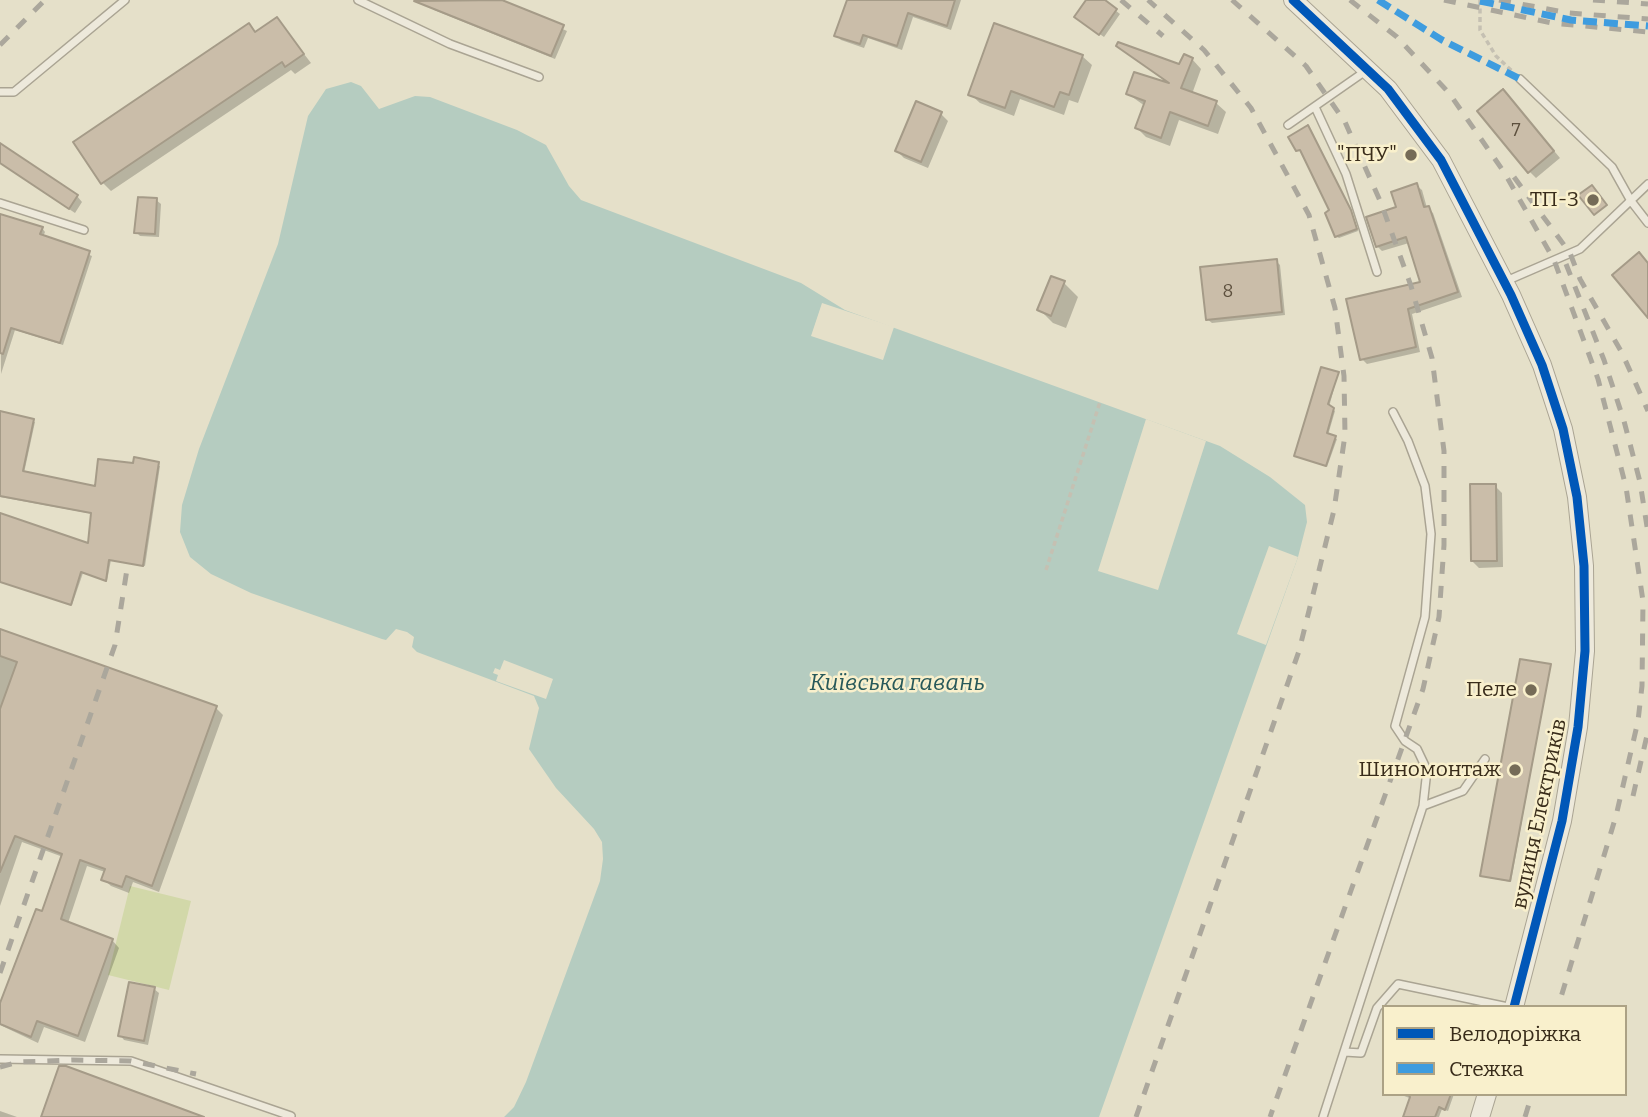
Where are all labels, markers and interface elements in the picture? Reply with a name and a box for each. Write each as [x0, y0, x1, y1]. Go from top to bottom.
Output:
house number: 7 [1511, 120, 1521, 142]
place label: "ПЧУ" [1337, 142, 1397, 168]
marker: "ПЧУ" [1403, 147, 1419, 163]
place label: ТП-3 [1530, 187, 1579, 213]
marker: ТП-3 [1585, 192, 1601, 208]
house number: 8 [1223, 281, 1233, 303]
water label: Київська гавань [809, 670, 985, 698]
place label: Пеле [1466, 677, 1517, 703]
marker: Пеле [1523, 682, 1539, 698]
street label: вулиця Електриків [1508, 716, 1572, 912]
place label: Шиномонтаж [1359, 757, 1501, 783]
marker: Шиномонтаж [1507, 762, 1523, 778]
legend [1382, 1005, 1627, 1096]
text: Велодоріжка [1449, 1021, 1581, 1047]
text: Стежка [1449, 1056, 1524, 1082]

